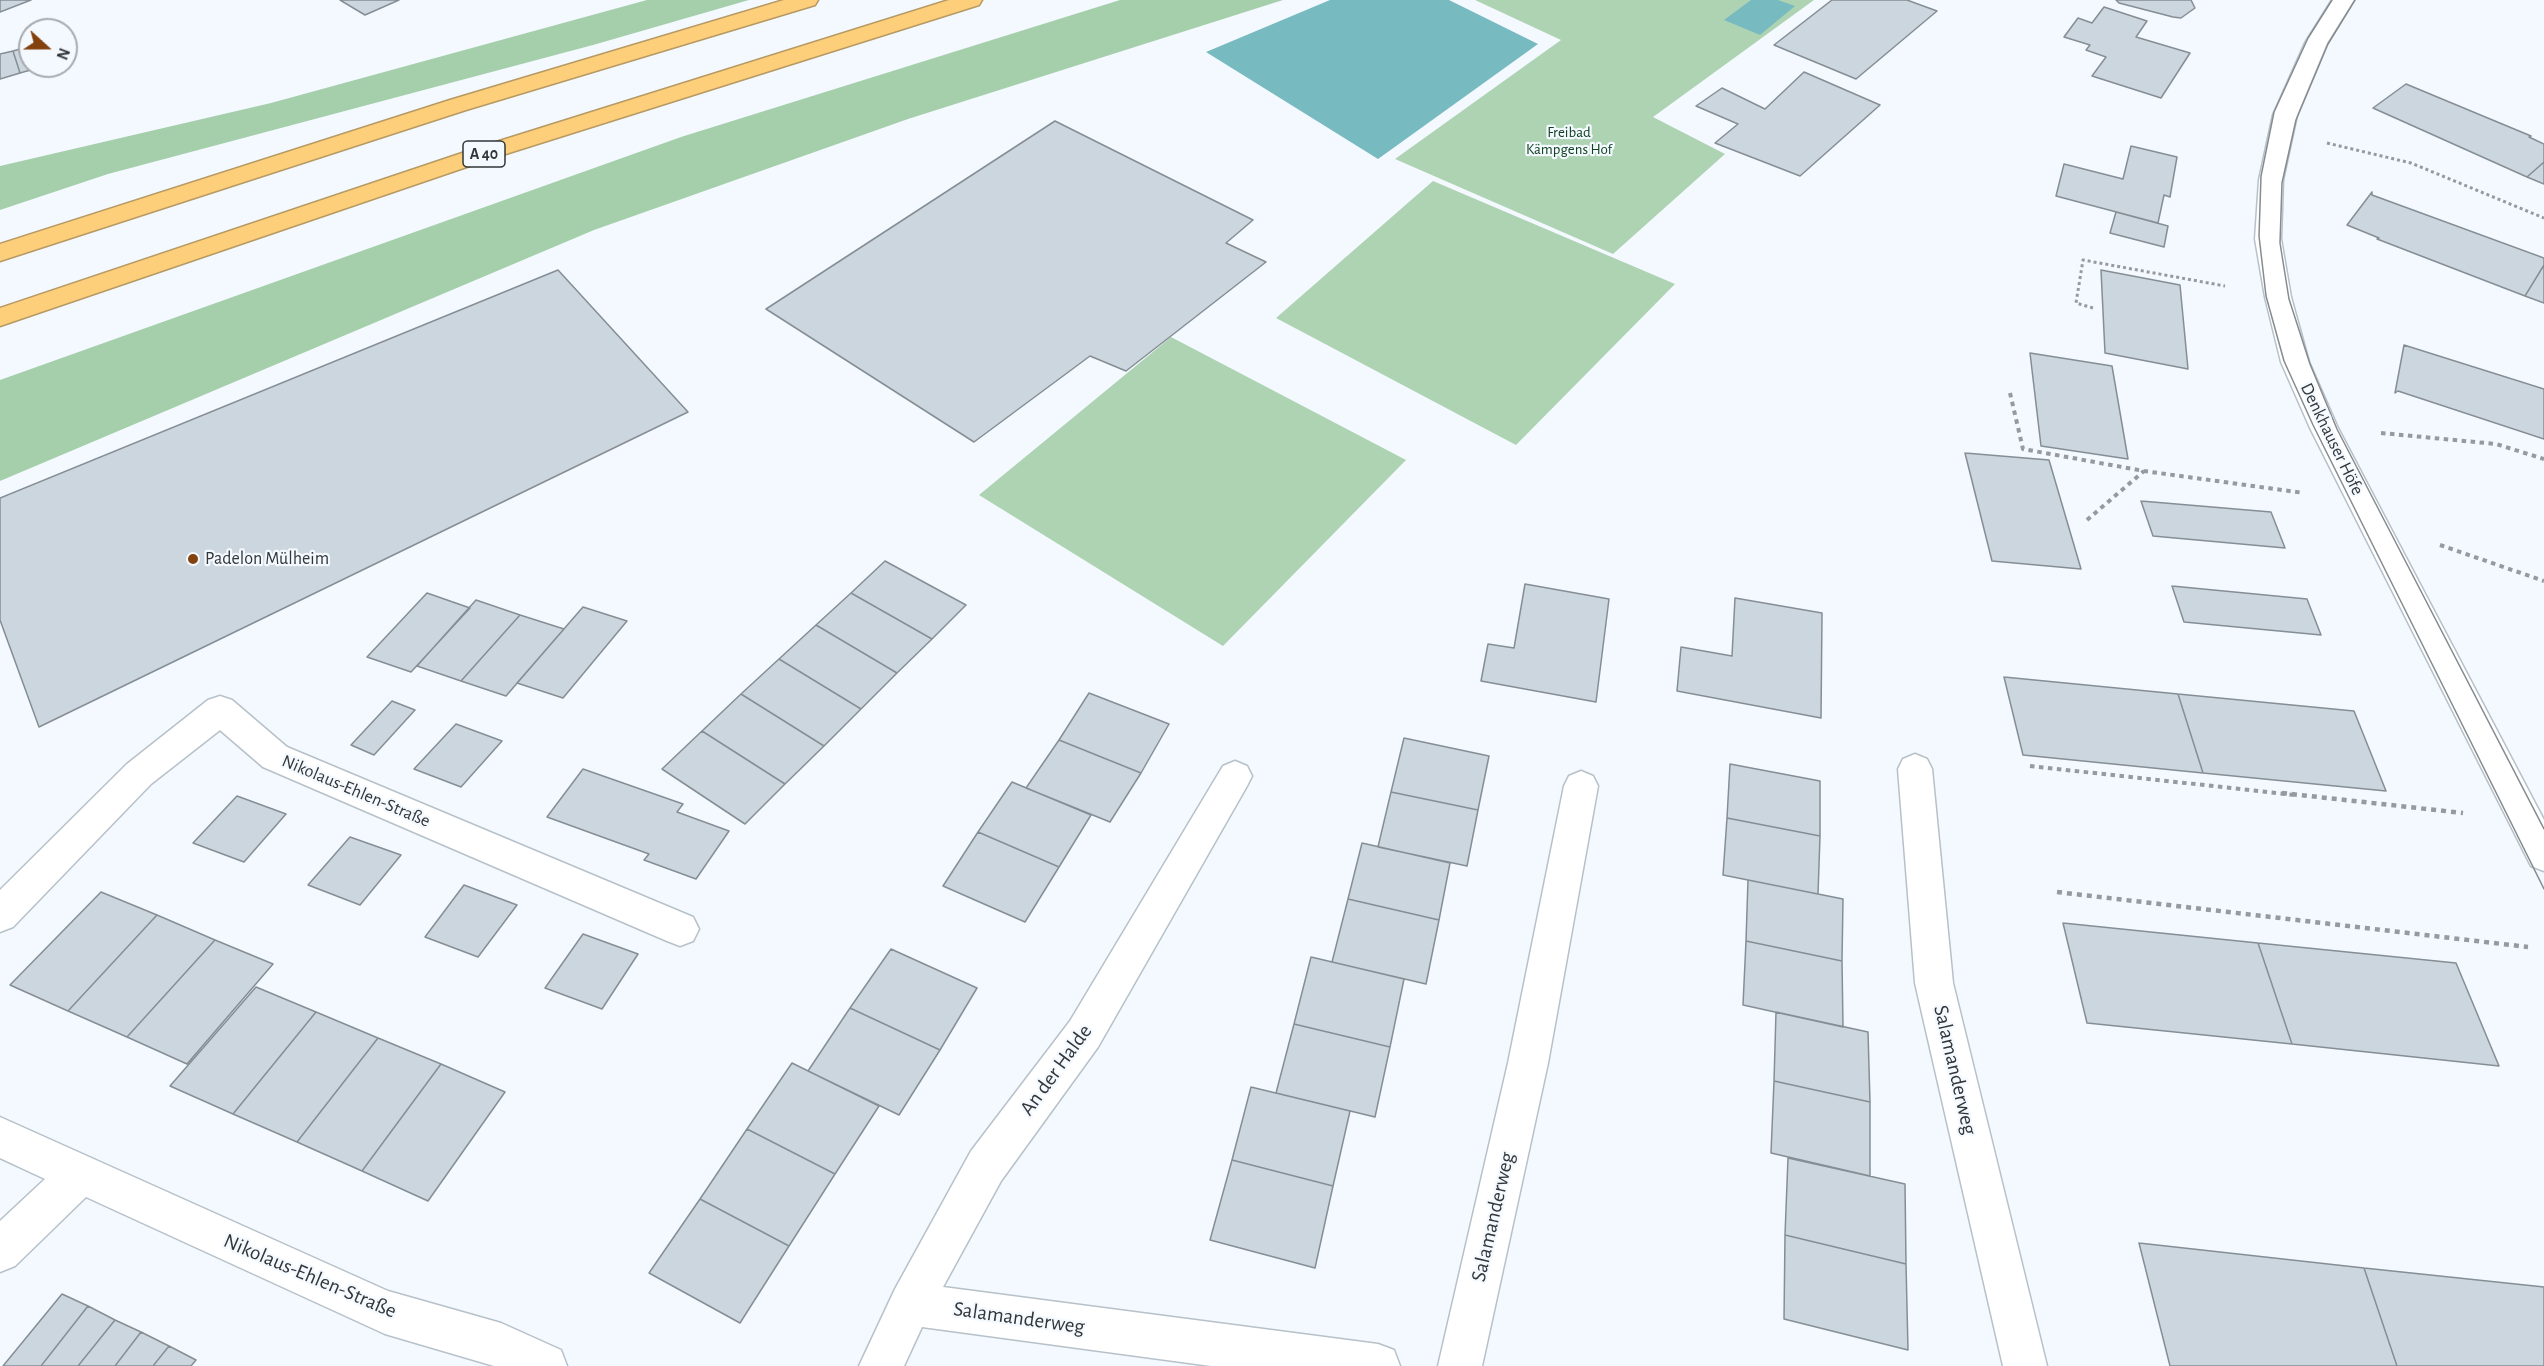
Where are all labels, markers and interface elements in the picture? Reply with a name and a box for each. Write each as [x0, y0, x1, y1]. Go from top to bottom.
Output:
north arrow [18, 18, 78, 78]
text: N [53, 46, 72, 62]
park label: Freibad Kämpgens Hof [1526, 123, 1612, 158]
road number: A 40 [463, 141, 505, 167]
street label: Denkhauser Höfe [2296, 379, 2368, 499]
place label: Padelon Mülheim [205, 548, 329, 570]
marker: Padelon Mülheim [186, 552, 200, 566]
street label: Nikolaus-Ehlen-Straße [279, 750, 433, 832]
street label: Salamanderweg [1928, 1003, 1982, 1137]
street label: An der Halde [1015, 1020, 1097, 1120]
street label: Salamanderweg [1466, 1150, 1520, 1284]
street label: Nikolaus-Ehlen-Straße [220, 1228, 400, 1324]
street label: Salamanderweg [952, 1296, 1086, 1340]

